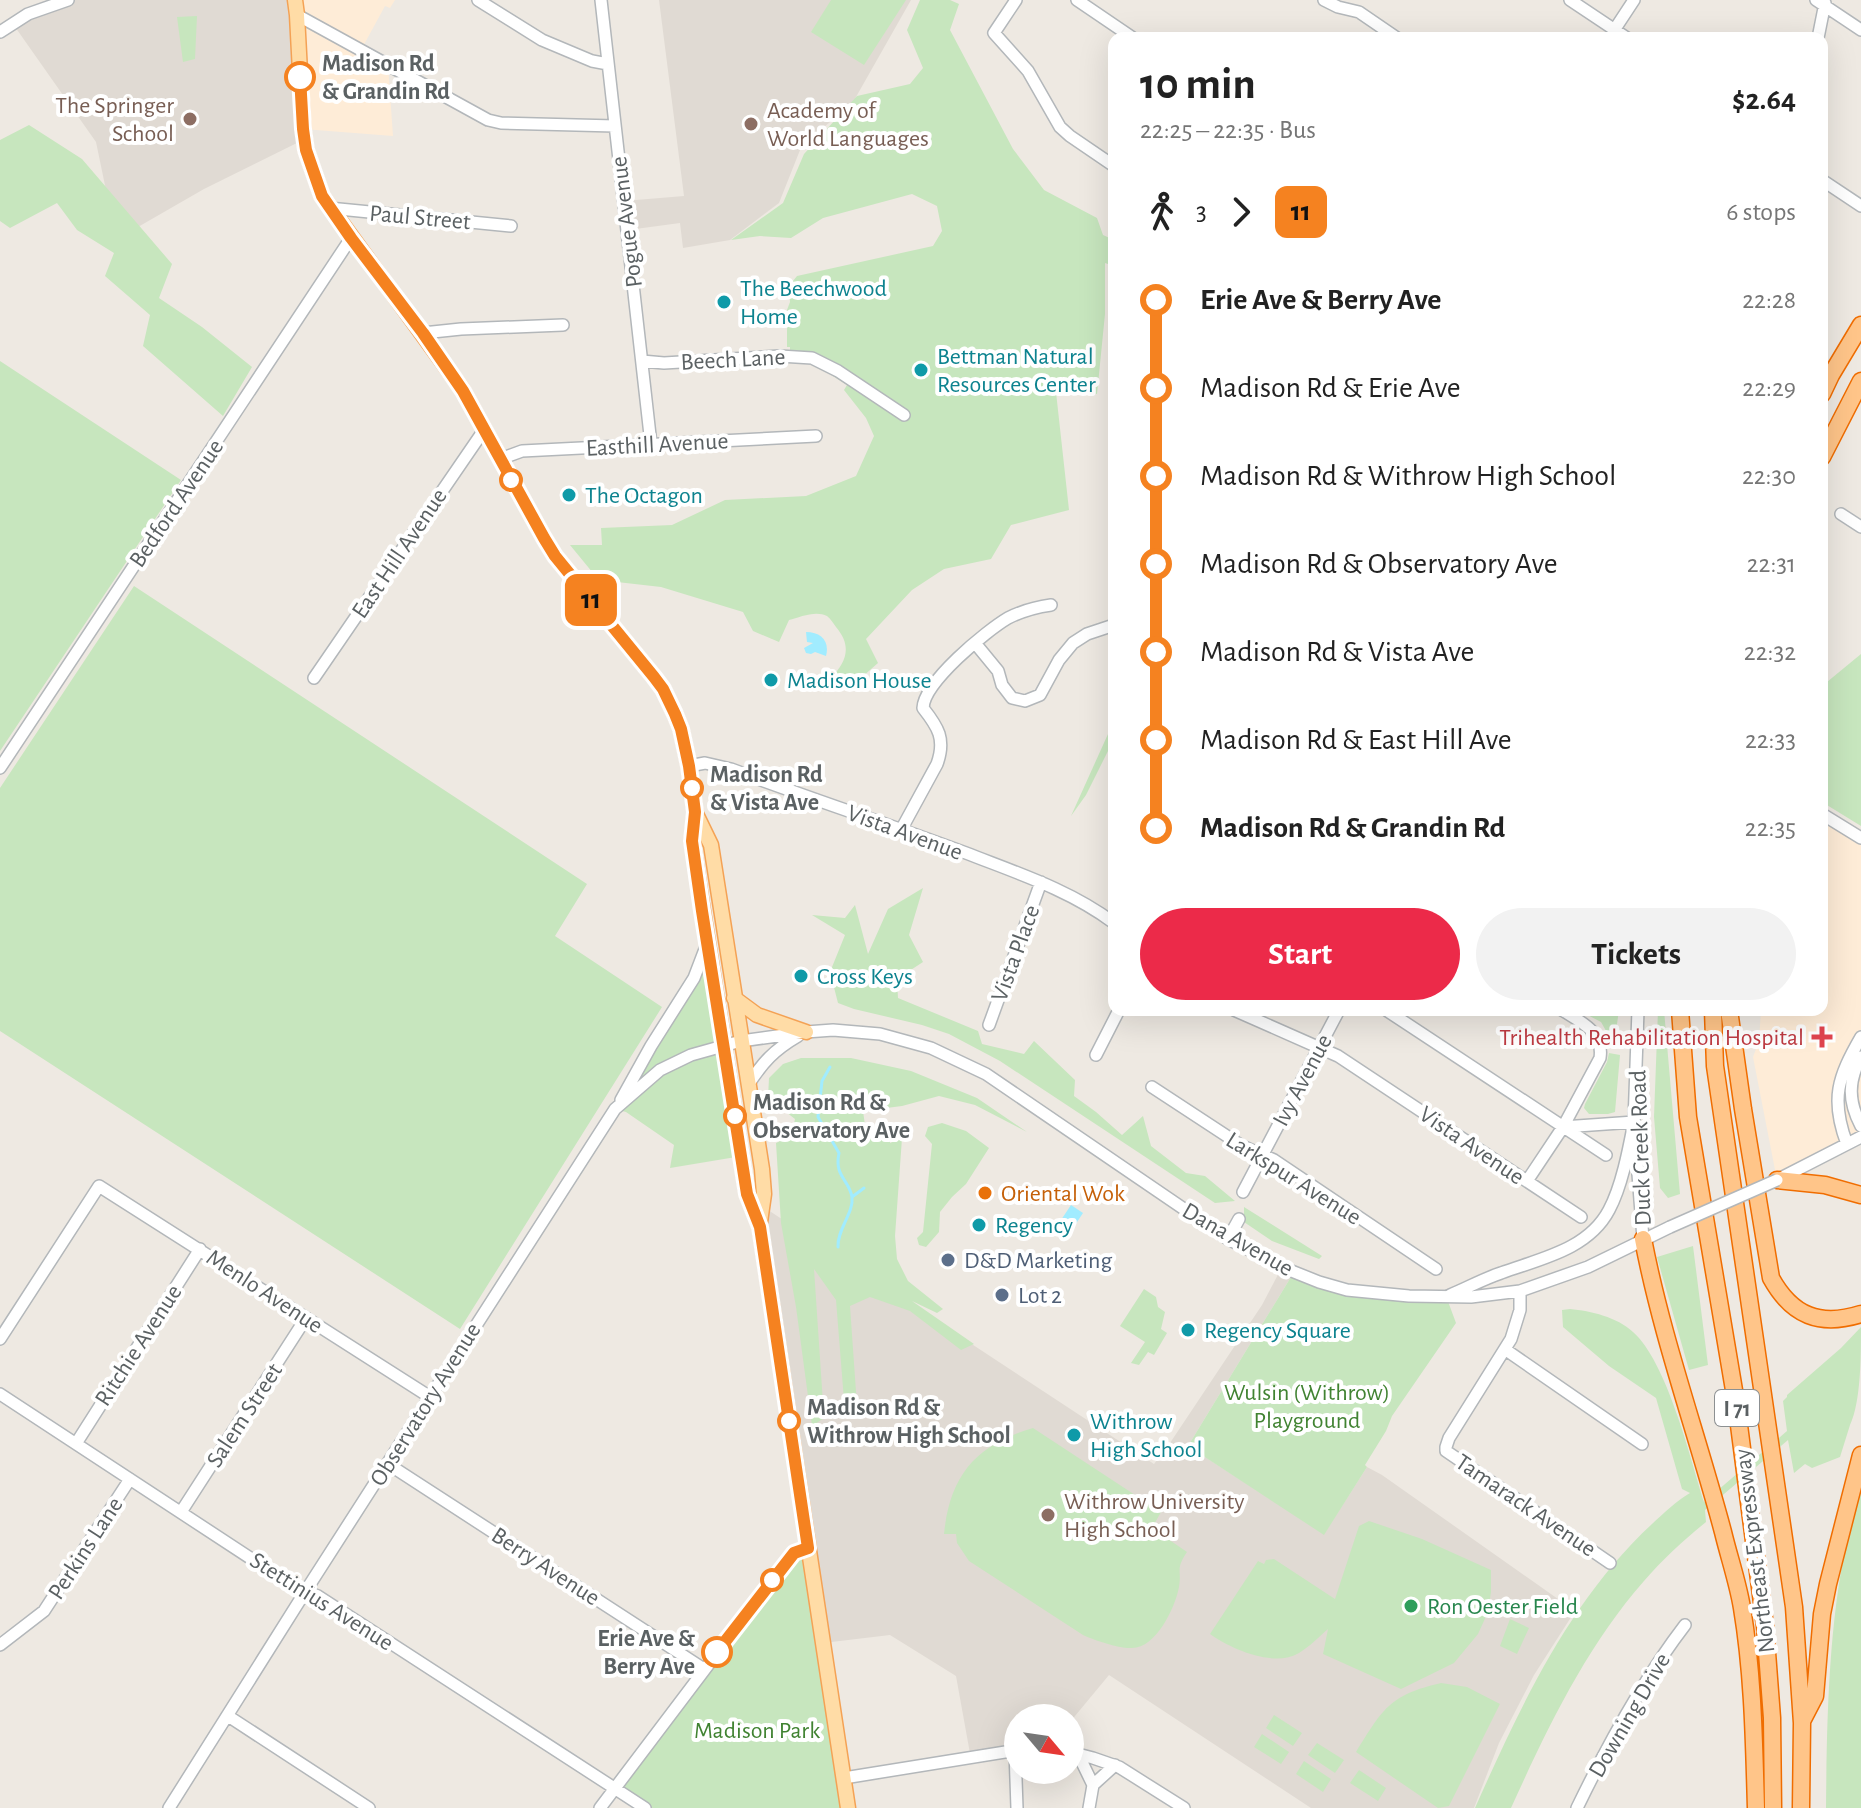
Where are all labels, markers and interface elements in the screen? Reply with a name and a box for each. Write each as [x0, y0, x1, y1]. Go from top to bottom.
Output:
place label: Madison Rd & Grandin Rd [322, 52, 450, 104]
marker: Madison Rd & Grandin Rd [285, 62, 315, 92]
text: 10 min [1140, 63, 1256, 107]
text: $2.64 [1732, 85, 1796, 115]
place label: The Springer School [55, 94, 174, 146]
place label: Academy of World Languages [767, 99, 929, 151]
marker: The Springer School [181, 110, 199, 128]
marker: Academy of World Languages [742, 115, 760, 133]
text: 22:25 – 22:35 · Bus [1140, 117, 1316, 143]
street label: Pogue Avenue [607, 155, 647, 289]
icon: walk [1140, 190, 1184, 234]
icon: forward [1219, 190, 1263, 234]
text: 11 [1291, 198, 1311, 226]
text: 3 [1196, 199, 1207, 225]
text: 6 stops [1726, 199, 1796, 225]
street label: Paul Street [368, 202, 472, 234]
place label: The Beechwood Home [740, 277, 887, 329]
text: Erie Ave & Berry Ave [1200, 285, 1442, 315]
text: 22:28 [1742, 287, 1796, 313]
marker: The Beechwood Home [715, 293, 733, 311]
street label: Beech Lane [680, 345, 786, 375]
place label: Bettman Natural Resources Center [937, 345, 1096, 397]
marker: Bettman Natural Resources Center [912, 361, 930, 379]
text: Madison Rd & Erie Ave [1200, 373, 1461, 403]
text: 22:29 [1742, 375, 1796, 401]
street label: Easthill Avenue [585, 429, 729, 461]
street label: Bedford Avenue [125, 435, 228, 572]
text: Madison Rd & Withrow High School [1200, 461, 1616, 491]
text: 22:30 [1742, 463, 1796, 489]
unlabelled marker [500, 469, 522, 491]
street label: East Hill Avenue [348, 484, 452, 623]
place label: The Octagon [585, 484, 703, 508]
marker: The Octagon [560, 486, 578, 504]
text: Madison Rd & Observatory Ave [1200, 549, 1558, 579]
text: 22:31 [1747, 551, 1796, 577]
line badge: 11 [555, 574, 627, 626]
text: 11 [581, 586, 601, 614]
text: Madison Rd & Vista Ave [1200, 637, 1474, 667]
text: 22:32 [1744, 639, 1796, 665]
place label: Madison House [787, 669, 932, 693]
marker: Madison House [762, 671, 780, 689]
text: Madison Rd & East Hill Ave [1200, 725, 1512, 755]
text: 22:33 [1745, 727, 1796, 753]
place label: Madison Rd & Vista Ave [710, 763, 823, 815]
marker: Madison Rd & Vista Ave [681, 777, 703, 799]
street label: Vista Avenue [844, 801, 966, 865]
text: Madison Rd & Grandin Rd [1200, 813, 1505, 843]
text: 22:35 [1745, 815, 1796, 841]
street label: Vista Place [987, 902, 1044, 1005]
button: Start [1140, 908, 1460, 1000]
button: Tickets [1476, 908, 1796, 1000]
place label: Cross Keys [817, 965, 913, 989]
marker: Cross Keys [792, 967, 810, 985]
place label: Trihealth Rehabilitation Hospital [1499, 1026, 1804, 1050]
marker: Trihealth Rehabilitation Hospital [1811, 1026, 1833, 1048]
street label: Ivy Avenue [1269, 1031, 1337, 1130]
street label: Duck Creek Road [1626, 1069, 1656, 1227]
place label: Madison Rd & Observatory Ave [753, 1091, 910, 1143]
street label: Vista Avenue [1415, 1102, 1528, 1190]
marker: Madison Rd & Observatory Ave [724, 1105, 746, 1127]
street label: Larkspur Avenue [1222, 1128, 1365, 1230]
place label: Oriental Wok [1001, 1182, 1125, 1206]
marker: Oriental Wok [976, 1184, 994, 1202]
street label: Dana Avenue [1178, 1199, 1297, 1281]
place label: Regency [995, 1214, 1073, 1238]
marker: Regency [970, 1216, 988, 1234]
street label: Menlo Avenue [202, 1245, 327, 1338]
place label: D&D Marketing [964, 1249, 1112, 1273]
marker: D&D Marketing [939, 1251, 957, 1269]
street label: Ritchie Avenue [91, 1281, 187, 1410]
place label: Lot 2 [1018, 1284, 1062, 1308]
marker: Lot 2 [993, 1286, 1011, 1304]
street label: Observatory Avenue [366, 1319, 486, 1490]
place label: Regency Square [1204, 1319, 1351, 1343]
marker: Regency Square [1179, 1321, 1197, 1339]
street label: Salem Street [202, 1359, 287, 1472]
park label: Wulsin (Withrow) Playground [1224, 1381, 1390, 1433]
road number: I 71 [1715, 1390, 1759, 1426]
place label: Madison Rd & Withrow High School [807, 1396, 1011, 1448]
marker: Madison Rd & Withrow High School [778, 1410, 800, 1432]
place label: Withrow High School [1090, 1410, 1202, 1462]
marker: Withrow High School [1065, 1426, 1083, 1444]
street label: Northeast Expressway [1731, 1448, 1779, 1654]
street label: Tamarack Avenue [1451, 1450, 1600, 1562]
place label: Withrow University High School [1064, 1490, 1244, 1542]
street label: Perkins Lane [44, 1493, 128, 1604]
marker: Withrow University High School [1039, 1506, 1057, 1524]
street label: Berry Avenue [487, 1523, 604, 1611]
street label: Stettinius Avenue [246, 1548, 397, 1655]
unlabelled marker [761, 1569, 783, 1591]
place label: Ron Oester Field [1427, 1595, 1578, 1619]
marker: Ron Oester Field [1402, 1597, 1420, 1615]
place label: Erie Ave & Berry Ave [597, 1627, 695, 1679]
marker: Erie Ave & Berry Ave [702, 1637, 732, 1667]
street label: Downing Drive [1585, 1649, 1675, 1782]
north arrow [1004, 1704, 1084, 1784]
map controls [1004, 1704, 1084, 1784]
park label: Madison Park [694, 1719, 820, 1743]

